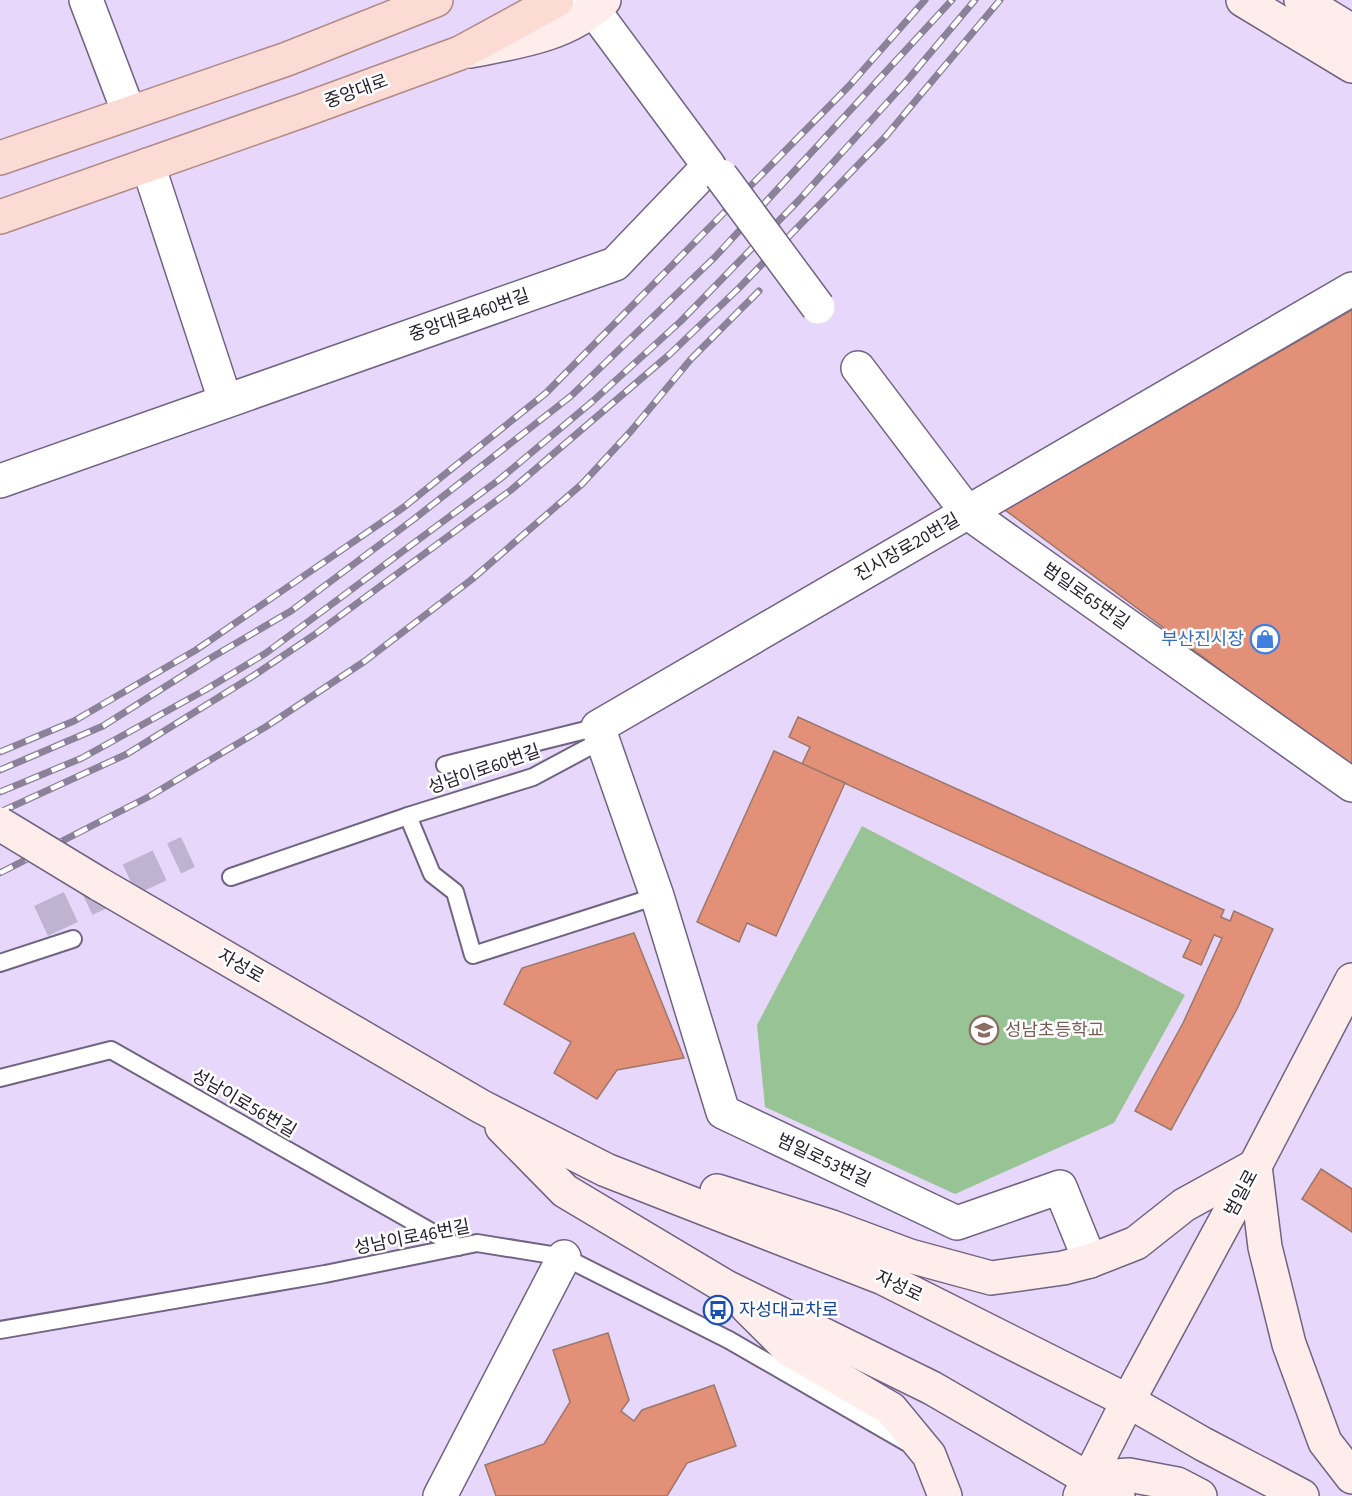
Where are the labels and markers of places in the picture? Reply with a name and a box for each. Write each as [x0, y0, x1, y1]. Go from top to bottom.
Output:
shop icon: 부산진시장 [1249, 623, 1281, 655]
place label: 부산진시장 [1161, 627, 1244, 652]
school or university icon: 성남초등학교 [968, 1014, 1000, 1046]
place label: 성남초등학교 [1005, 1018, 1104, 1043]
bus stop icon: 자성대교차로 [702, 1294, 734, 1326]
place label: 자성대교차로 [739, 1298, 838, 1323]

